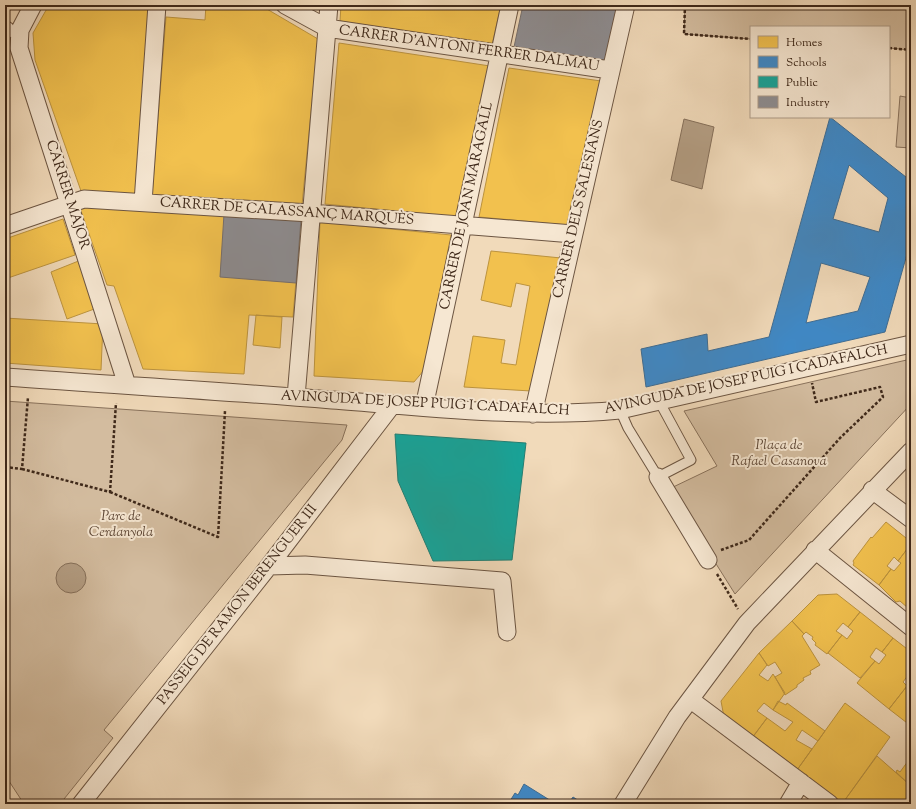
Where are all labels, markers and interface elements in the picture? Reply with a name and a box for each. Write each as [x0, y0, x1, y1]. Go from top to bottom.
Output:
street label: CARRER D'ANTONI FERRER DALMAU [338, 21, 601, 77]
legend [750, 26, 890, 118]
text: Homes [786, 34, 822, 52]
text: Schools [786, 54, 827, 72]
text: Public [786, 74, 819, 92]
text: Industry [786, 94, 830, 112]
street label: CARRER DE JOAN MARAGALL [435, 100, 499, 312]
street label: CARRER DELS SALESIANS [549, 118, 609, 300]
street label: CARRER MAJOR [40, 138, 94, 252]
street label: CARRER DE CALASSANÇ MARQUÈS [159, 193, 415, 231]
street label: AVINGUDA DE JOSEP PUIG I CADAFALCH [603, 340, 889, 420]
street label: AVINGUDA DE JOSEP PUIG I CADAFALCH [280, 386, 570, 422]
park label: Plaça de Rafael Casanova [731, 436, 827, 472]
street label: PASSEIG DE RAMON BERENGUER III [153, 500, 323, 709]
park label: Parc de Cerdanyola [89, 507, 153, 543]

